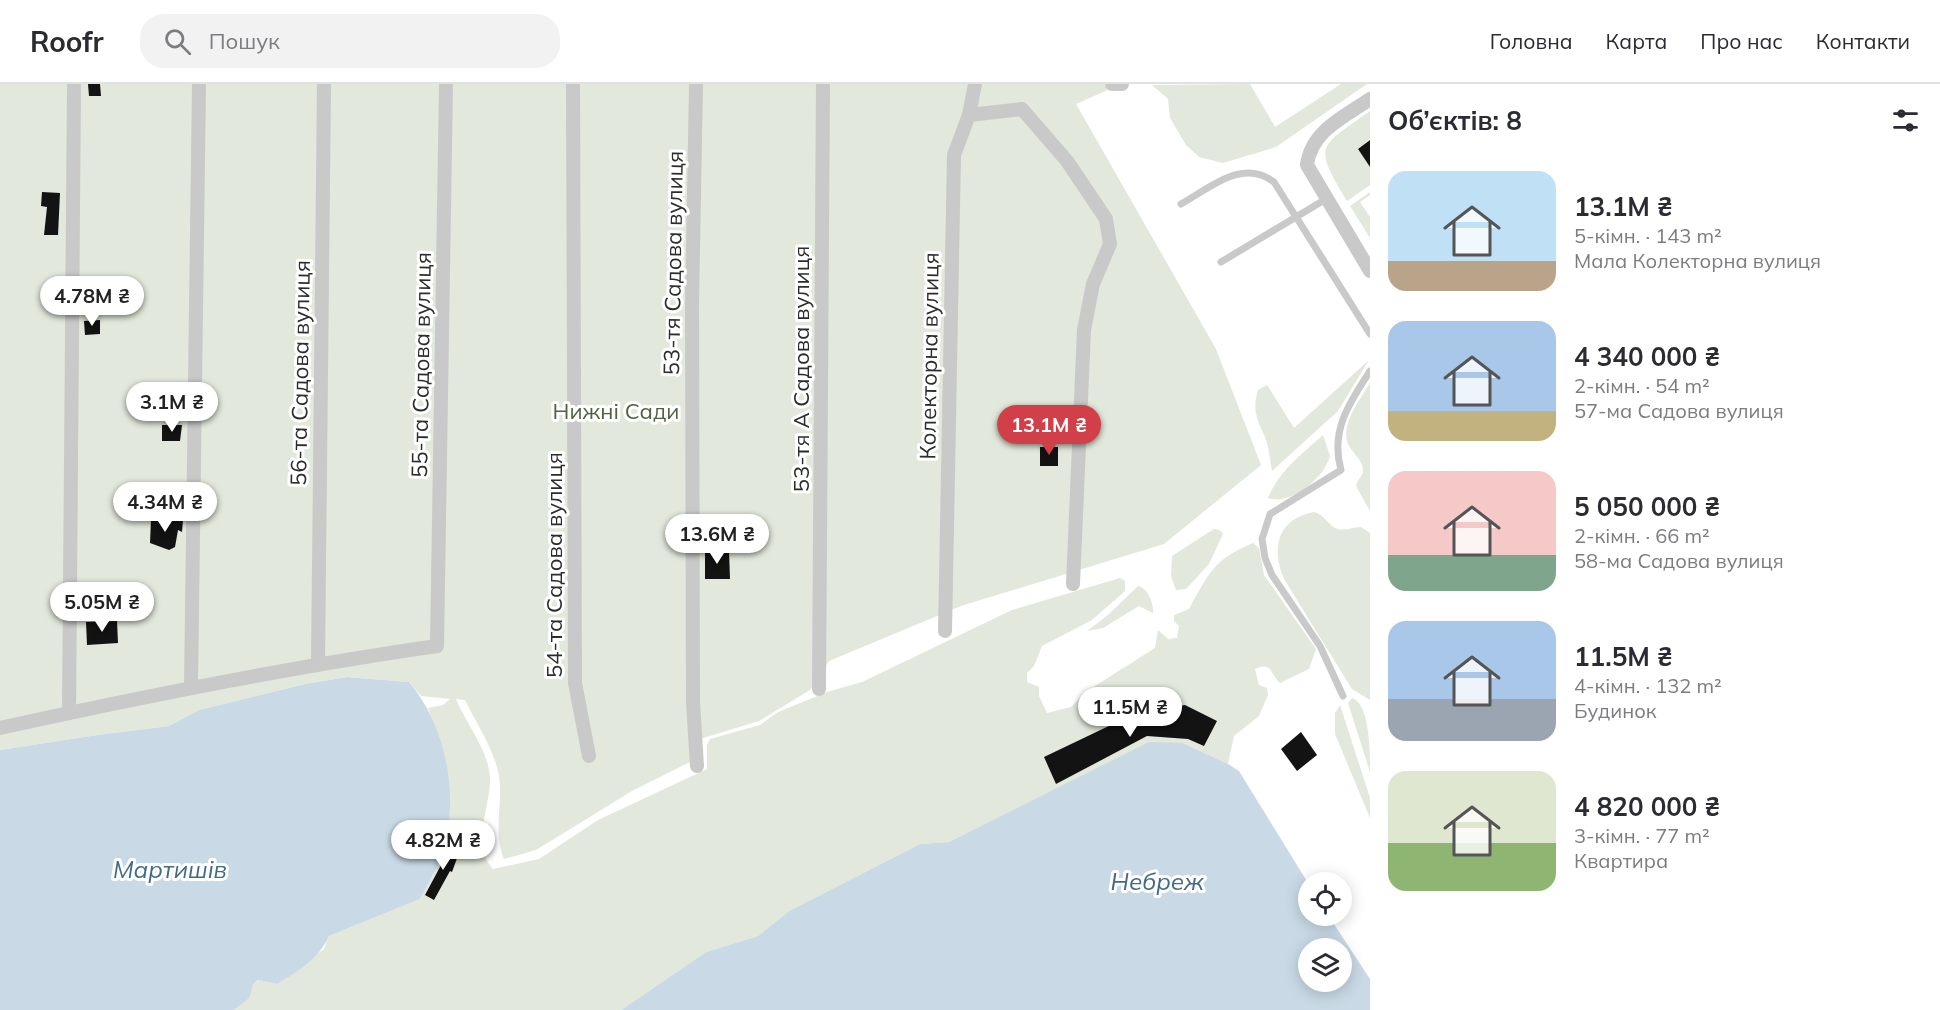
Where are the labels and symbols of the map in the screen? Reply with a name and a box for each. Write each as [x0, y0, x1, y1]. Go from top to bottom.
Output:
street label: 53-тя Садова вулиця [657, 150, 689, 376]
street label: 53-тя А Садова вулиця [787, 246, 815, 492]
street label: 55-та Садова вулиця [405, 252, 437, 478]
street label: Колекторна вулиця [913, 252, 945, 460]
street label: 56-та Садова вулиця [284, 260, 316, 486]
pin: 4.78M ₴ [37, 276, 147, 327]
pin: 3.1M ₴ [123, 382, 221, 433]
park label: Нижні Сади [553, 397, 679, 425]
pin: 13.1M ₴ [994, 405, 1104, 456]
street label: 54-та Садова вулиця [540, 452, 568, 678]
pin: 4.34M ₴ [110, 482, 220, 533]
pin: 13.6M ₴ [662, 514, 772, 565]
pin: 5.05M ₴ [47, 582, 157, 633]
pin: 11.5M ₴ [1075, 687, 1185, 738]
pin: 4.82M ₴ [388, 820, 498, 871]
water label: Мартишів [113, 854, 227, 884]
water label: Небреж [1111, 866, 1204, 896]

